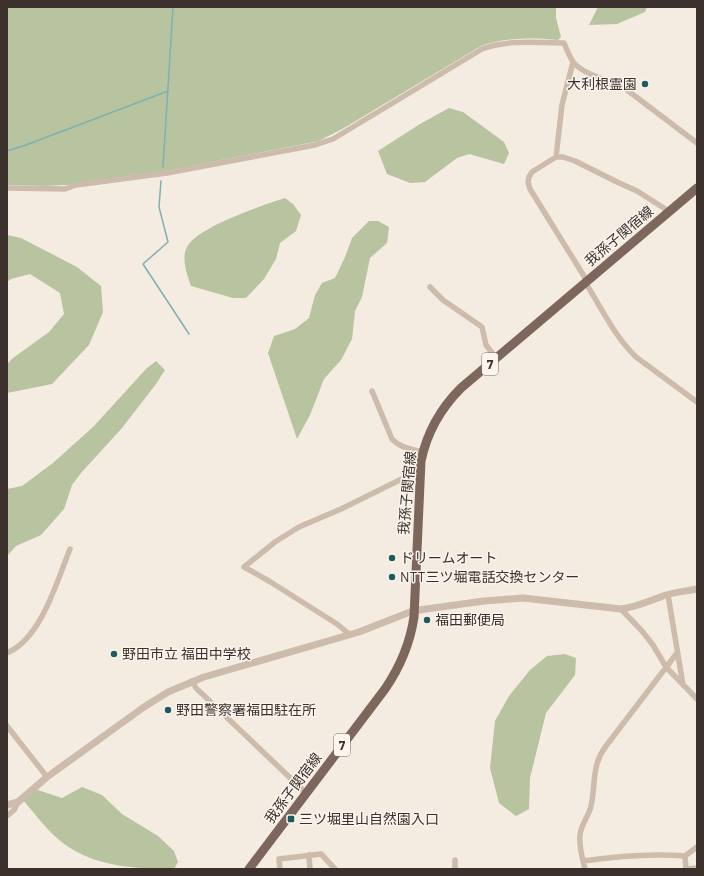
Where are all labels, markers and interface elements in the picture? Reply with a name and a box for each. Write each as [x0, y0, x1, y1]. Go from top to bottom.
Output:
place label: 大利根霊園 [567, 75, 637, 92]
marker: 大利根霊園 [640, 79, 650, 89]
street label: 我孫子関宿線 [581, 202, 656, 269]
road number: 7 [482, 353, 498, 375]
street label: 我孫子関宿線 [394, 450, 419, 536]
place label: ドリームオート [400, 549, 498, 566]
marker: ドリームオート [387, 553, 397, 563]
place label: NTT三ツ堀電話交換センター [400, 568, 579, 585]
marker: NTT三ツ堀電話交換センター [387, 572, 397, 582]
place label: 福田郵便局 [435, 611, 505, 628]
marker: 福田郵便局 [422, 615, 432, 625]
place label: 野田市立 福田中学校 [122, 645, 251, 662]
marker: 野田市立 福田中学校 [109, 649, 119, 659]
place label: 野田警察署福田駐在所 [176, 701, 316, 718]
marker: 野田警察署福田駐在所 [163, 705, 173, 715]
road number: 7 [334, 734, 350, 756]
street label: 我孫子関宿線 [261, 749, 325, 826]
place label: 三ツ堀里山自然園入口 [299, 810, 439, 827]
marker: 三ツ堀里山自然園入口 [286, 814, 296, 824]

